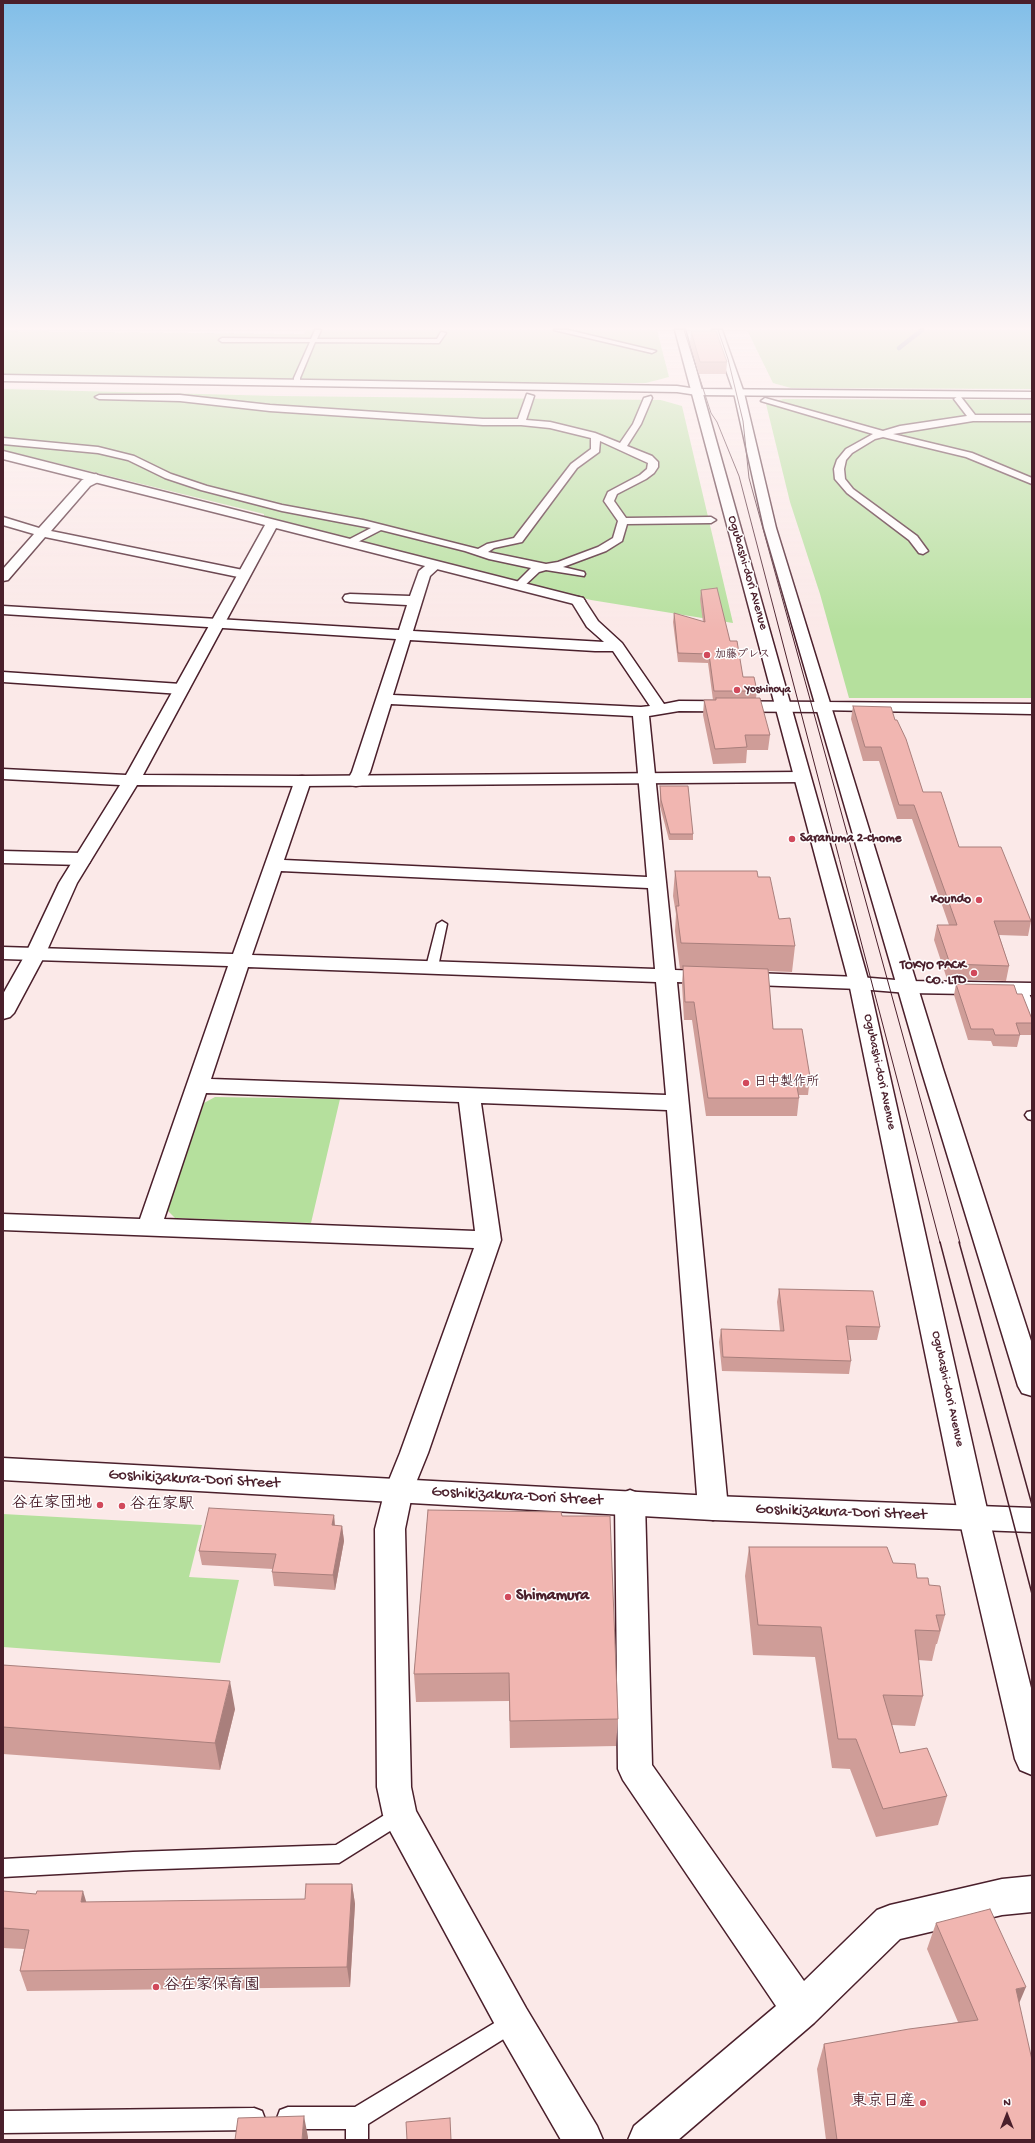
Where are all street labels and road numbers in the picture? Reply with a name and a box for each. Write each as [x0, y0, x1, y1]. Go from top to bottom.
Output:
street label: Ogubashi-dori Avenue [723, 514, 771, 632]
street label: Ogubashi-dori Avenue [859, 1013, 899, 1131]
street label: Ogubashi-dori Avenue [927, 1330, 967, 1448]
street label: Goshikizakura-Dori Street [108, 1466, 280, 1494]
street label: Goshikizakura-Dori Street [431, 1483, 603, 1511]
street label: Goshikizakura-Dori Street [755, 1500, 927, 1526]

